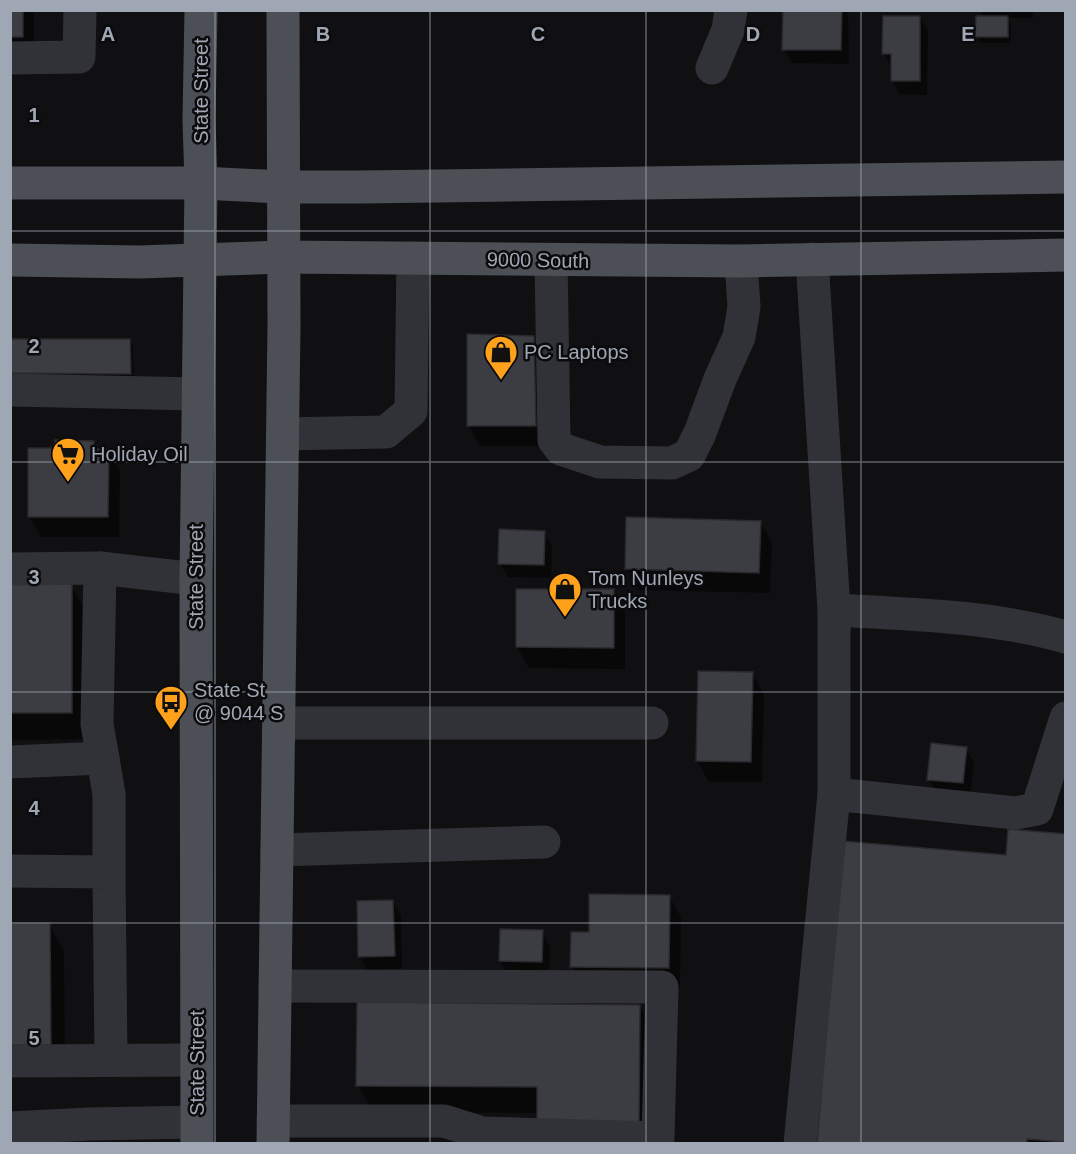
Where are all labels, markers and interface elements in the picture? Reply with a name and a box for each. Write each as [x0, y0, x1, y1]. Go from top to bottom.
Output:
text: A [101, 23, 115, 45]
text: B [316, 23, 330, 45]
text: C [531, 23, 545, 45]
text: D [746, 23, 760, 45]
text: E [961, 23, 975, 45]
street label: State Street [190, 38, 212, 144]
text: 1 [28, 104, 40, 126]
street label: 9000 South [487, 248, 589, 272]
shop icon: PC Laptops [483, 334, 519, 381]
text: 2 [28, 335, 40, 357]
place label: PC Laptops [524, 341, 629, 363]
supermarket icon: Holiday Oil [50, 436, 86, 483]
place label: Holiday Oil [91, 443, 188, 465]
street label: State Street [185, 524, 207, 630]
text: 3 [28, 566, 40, 588]
place label: Tom Nunleys Trucks [588, 567, 704, 612]
shop icon: Tom Nunleys Trucks [547, 571, 583, 618]
place label: State St @ 9044 S [194, 679, 283, 724]
bus stop icon: State St @ 9044 S [153, 684, 189, 731]
text: 4 [28, 797, 40, 819]
street label: State Street [186, 1010, 208, 1116]
text: 5 [28, 1027, 40, 1049]

